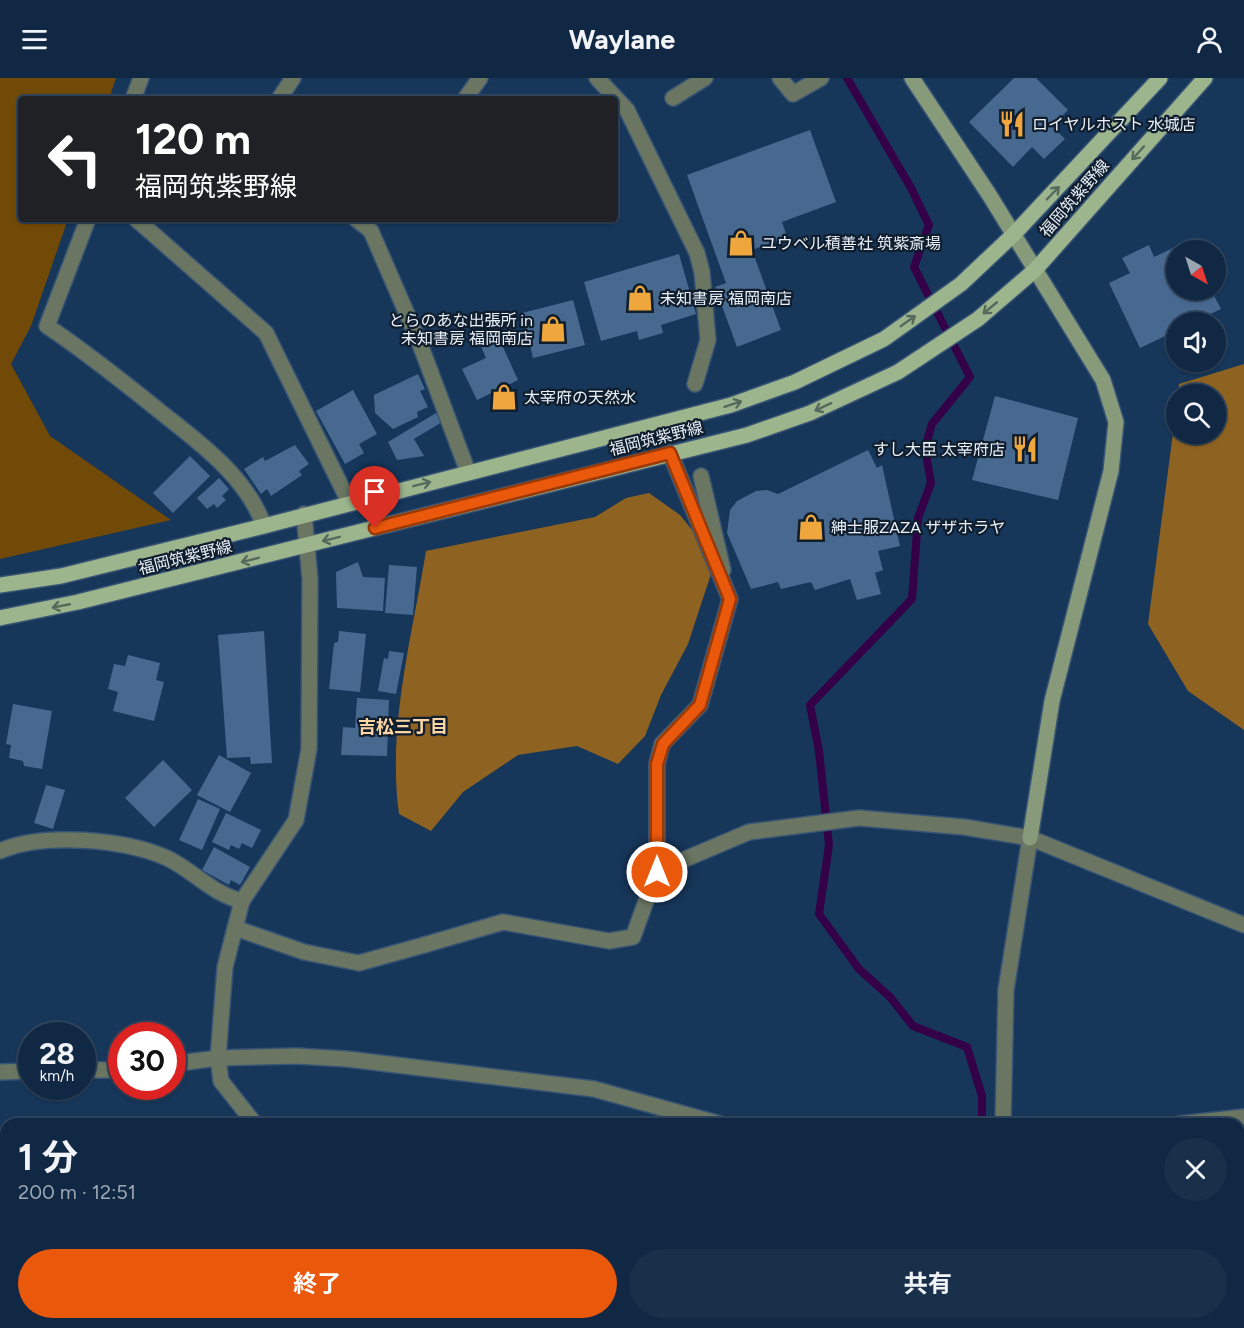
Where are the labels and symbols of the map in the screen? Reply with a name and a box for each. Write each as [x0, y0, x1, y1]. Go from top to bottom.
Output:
restaurant icon: ロイヤルホスト 水城店 [997, 109, 1027, 139]
place label: ロイヤルホスト 水城店 [1032, 115, 1195, 134]
one-way arrow [1131, 145, 1145, 160]
street label: 福岡筑紫野線 [1036, 156, 1113, 241]
one-way arrow [1046, 185, 1061, 200]
shop icon: ユウベル積善社 筑紫斎場 [726, 228, 756, 258]
place label: ユウベル積善社 筑紫斎場 [761, 234, 941, 253]
north arrow [1166, 240, 1226, 300]
shop icon: 未知書房 福岡南店 [625, 283, 655, 313]
place label: 未知書房 福岡南店 [660, 289, 792, 308]
one-way arrow [983, 301, 998, 315]
place label: とらのあな出張所 in 未知書房 福岡南店 [388, 311, 533, 348]
shop icon: とらのあな出張所 in 未知書房 福岡南店 [538, 314, 568, 344]
one-way arrow [900, 315, 916, 327]
shop icon: 太宰府の天然水 [489, 382, 519, 412]
place label: 太宰府の天然水 [524, 388, 636, 407]
one-way arrow [723, 398, 742, 409]
one-way arrow [815, 401, 833, 413]
street label: 福岡筑紫野線 [607, 418, 705, 459]
restaurant icon: すし大臣 太宰府店 [1010, 434, 1040, 464]
place label: すし大臣 太宰府店 [873, 440, 1005, 459]
pin [349, 466, 400, 528]
one-way arrow [412, 477, 431, 489]
shop icon: 紳士服ZAZA ザザホラヤ [796, 512, 826, 542]
place label: 紳士服ZAZA ザザホラヤ [831, 518, 1005, 537]
one-way arrow [322, 534, 341, 546]
street label: 福岡筑紫野線 [136, 537, 234, 578]
one-way arrow [241, 554, 260, 566]
one-way arrow [51, 601, 71, 612]
district label: 吉松三丁目 [358, 716, 448, 738]
position arrow [625, 840, 689, 904]
speed limit sign: 30 [108, 1022, 186, 1100]

